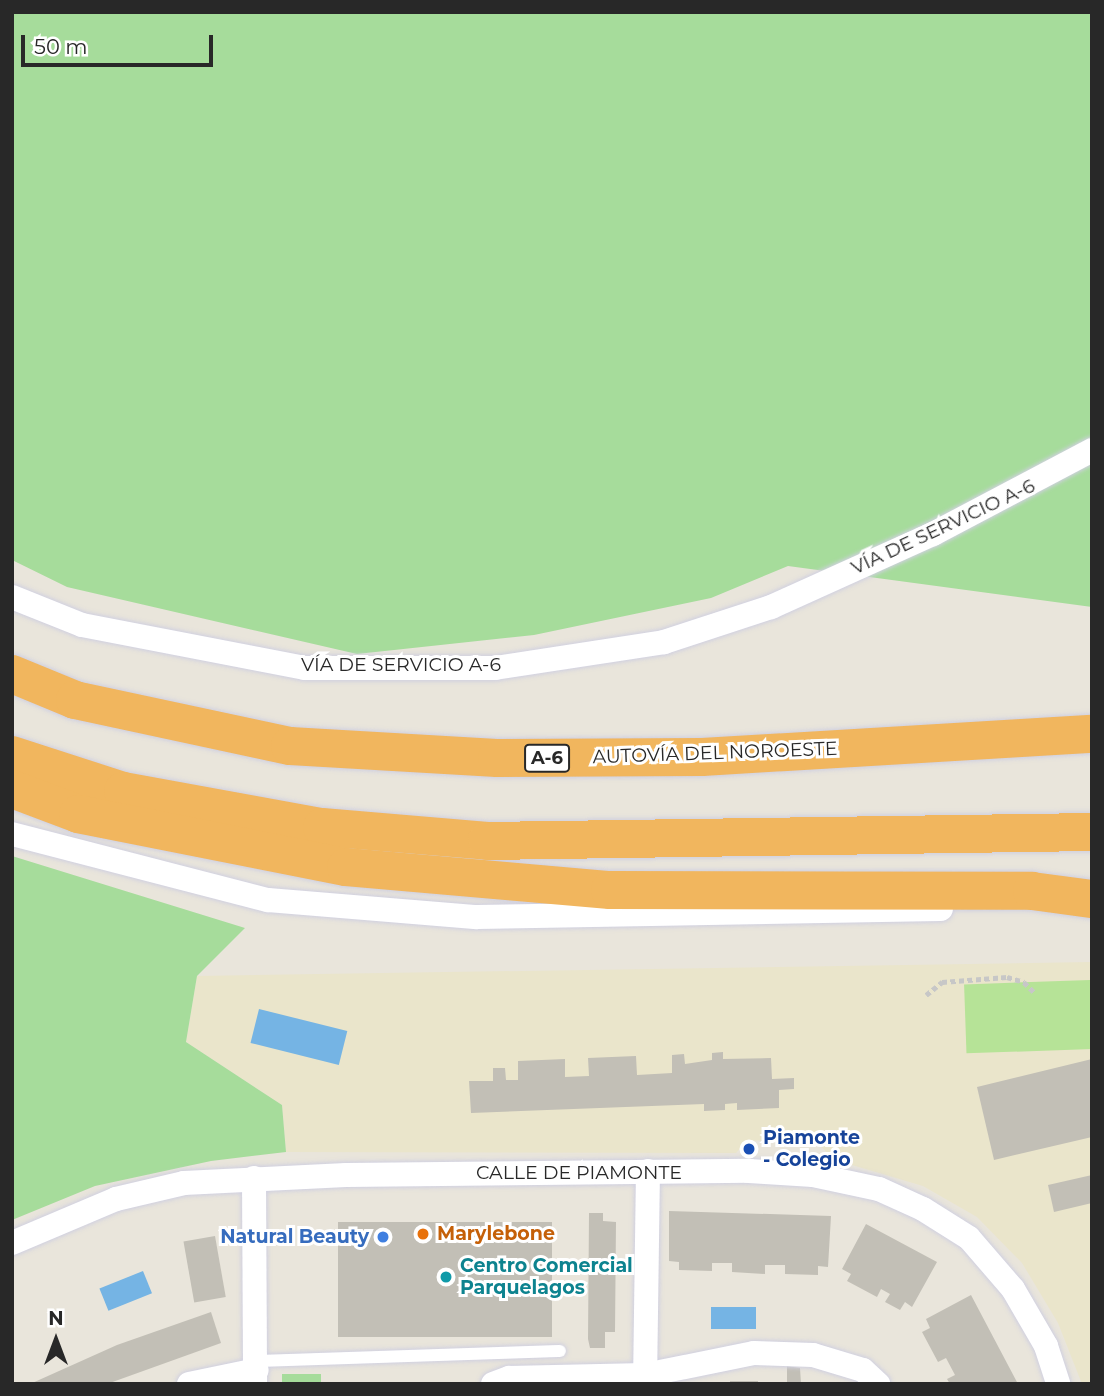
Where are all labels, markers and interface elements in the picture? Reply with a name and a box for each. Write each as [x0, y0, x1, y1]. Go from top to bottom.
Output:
scale bar [24, 21, 217, 65]
text: 50 m [34, 34, 88, 59]
street label: VÍA DE SERVICIO A-6 [848, 474, 1038, 580]
street label: VÍA DE SERVICIO A-6 [301, 654, 501, 676]
street label: AUTOVÍA DEL NOROESTE [592, 737, 838, 769]
road number: A-6 [522, 744, 572, 772]
place label: Piamonte - Colegio [763, 1127, 860, 1171]
marker: Piamonte - Colegio [741, 1141, 757, 1157]
street label: CALLE DE PIAMONTE [476, 1162, 682, 1184]
place label: Marylebone [437, 1223, 555, 1245]
place label: Natural Beauty [220, 1226, 369, 1248]
marker: Marylebone [415, 1226, 431, 1242]
marker: Natural Beauty [375, 1229, 391, 1245]
place label: Centro Comercial Parquelagos [460, 1255, 633, 1299]
marker: Centro Comercial Parquelagos [438, 1269, 454, 1285]
north arrow [21, 1305, 91, 1375]
text: N [48, 1307, 64, 1330]

